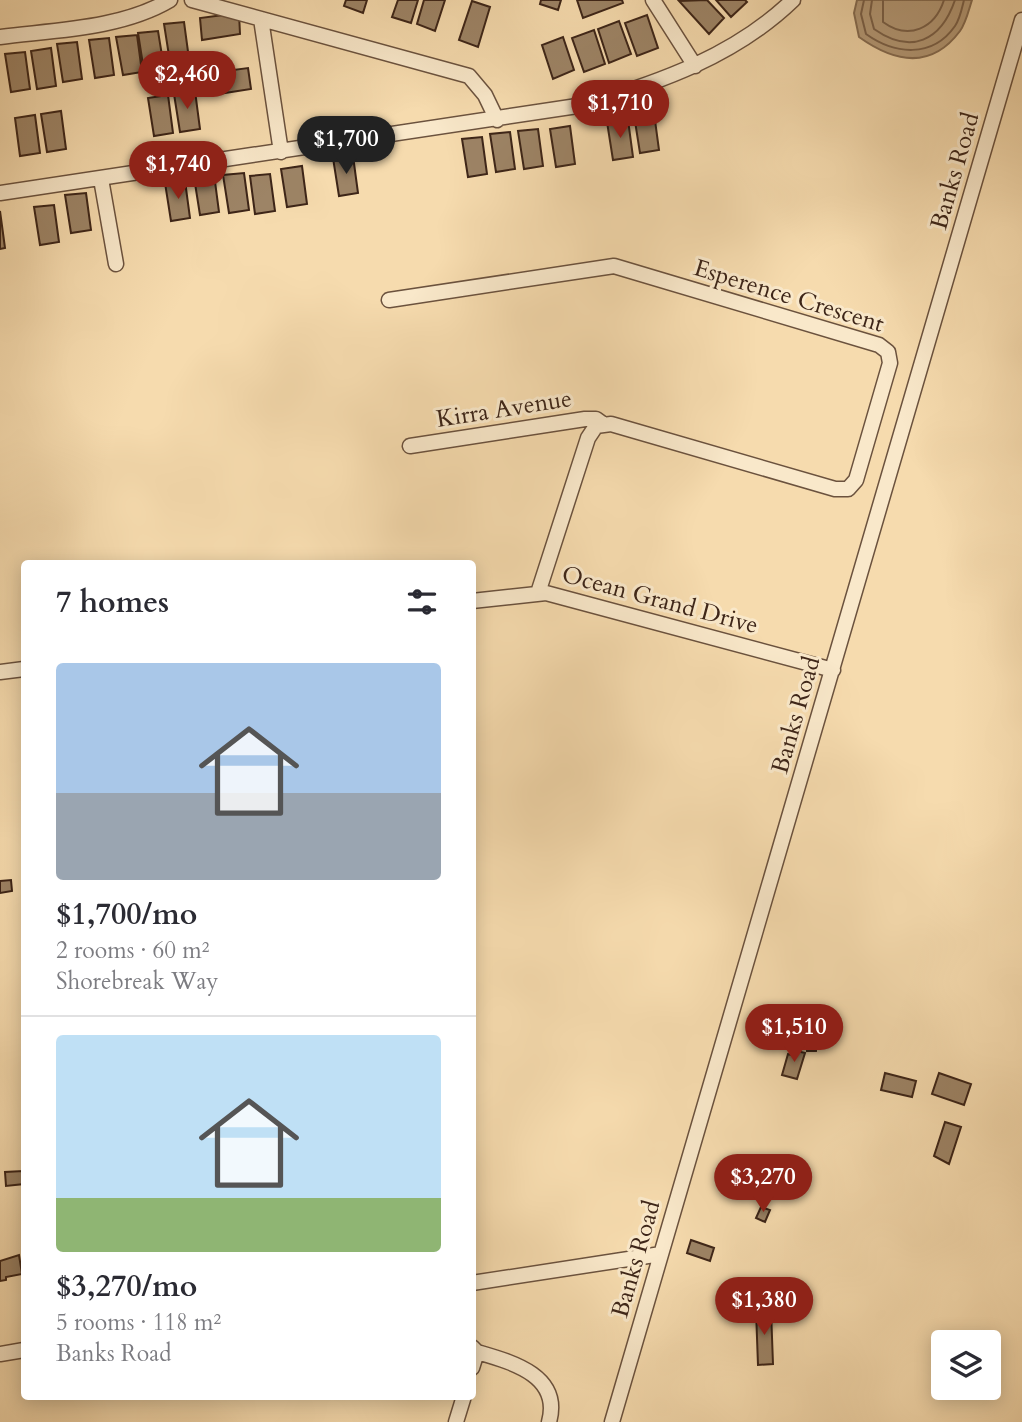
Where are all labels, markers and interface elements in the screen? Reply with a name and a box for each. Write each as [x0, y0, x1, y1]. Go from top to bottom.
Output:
pin: $2,460 [130, 52, 244, 111]
text: $2,460 [154, 58, 220, 89]
pin: $1,710 [563, 80, 677, 140]
text: $1,710 [587, 87, 653, 118]
street label: Banks Road [923, 108, 988, 233]
pin: $1,700 [289, 116, 403, 176]
text: $1,700 [313, 123, 379, 154]
pin: $1,740 [121, 142, 235, 201]
text: $1,740 [145, 148, 211, 179]
street label: Esperence Crescent [690, 251, 889, 341]
street label: Kirra Avenue [434, 382, 574, 436]
street label: Ocean Grand Drive [558, 558, 762, 642]
text: 7 homes [56, 582, 169, 623]
icon: filters [403, 583, 441, 621]
street label: Banks Road [764, 652, 829, 777]
icon: home [186, 708, 312, 834]
text: $1,700/mo [56, 894, 197, 935]
text: 2 rooms · 60 m² [56, 935, 209, 966]
text: Shorebreak Way [56, 966, 219, 997]
pin: $1,510 [737, 1004, 851, 1064]
text: $1,510 [761, 1011, 827, 1042]
icon: home [186, 1080, 312, 1206]
pin: $3,270 [706, 1154, 820, 1214]
text: $3,270 [730, 1161, 796, 1192]
street label: Banks Road [604, 1196, 669, 1321]
text: $3,270/mo [56, 1266, 197, 1307]
pin: $1,380 [707, 1278, 821, 1337]
text: $1,380 [731, 1284, 797, 1315]
text: 5 rooms · 118 m² [56, 1307, 221, 1338]
map controls [931, 1330, 1001, 1400]
button: layers [931, 1330, 1001, 1400]
text: Banks Road [56, 1338, 171, 1369]

